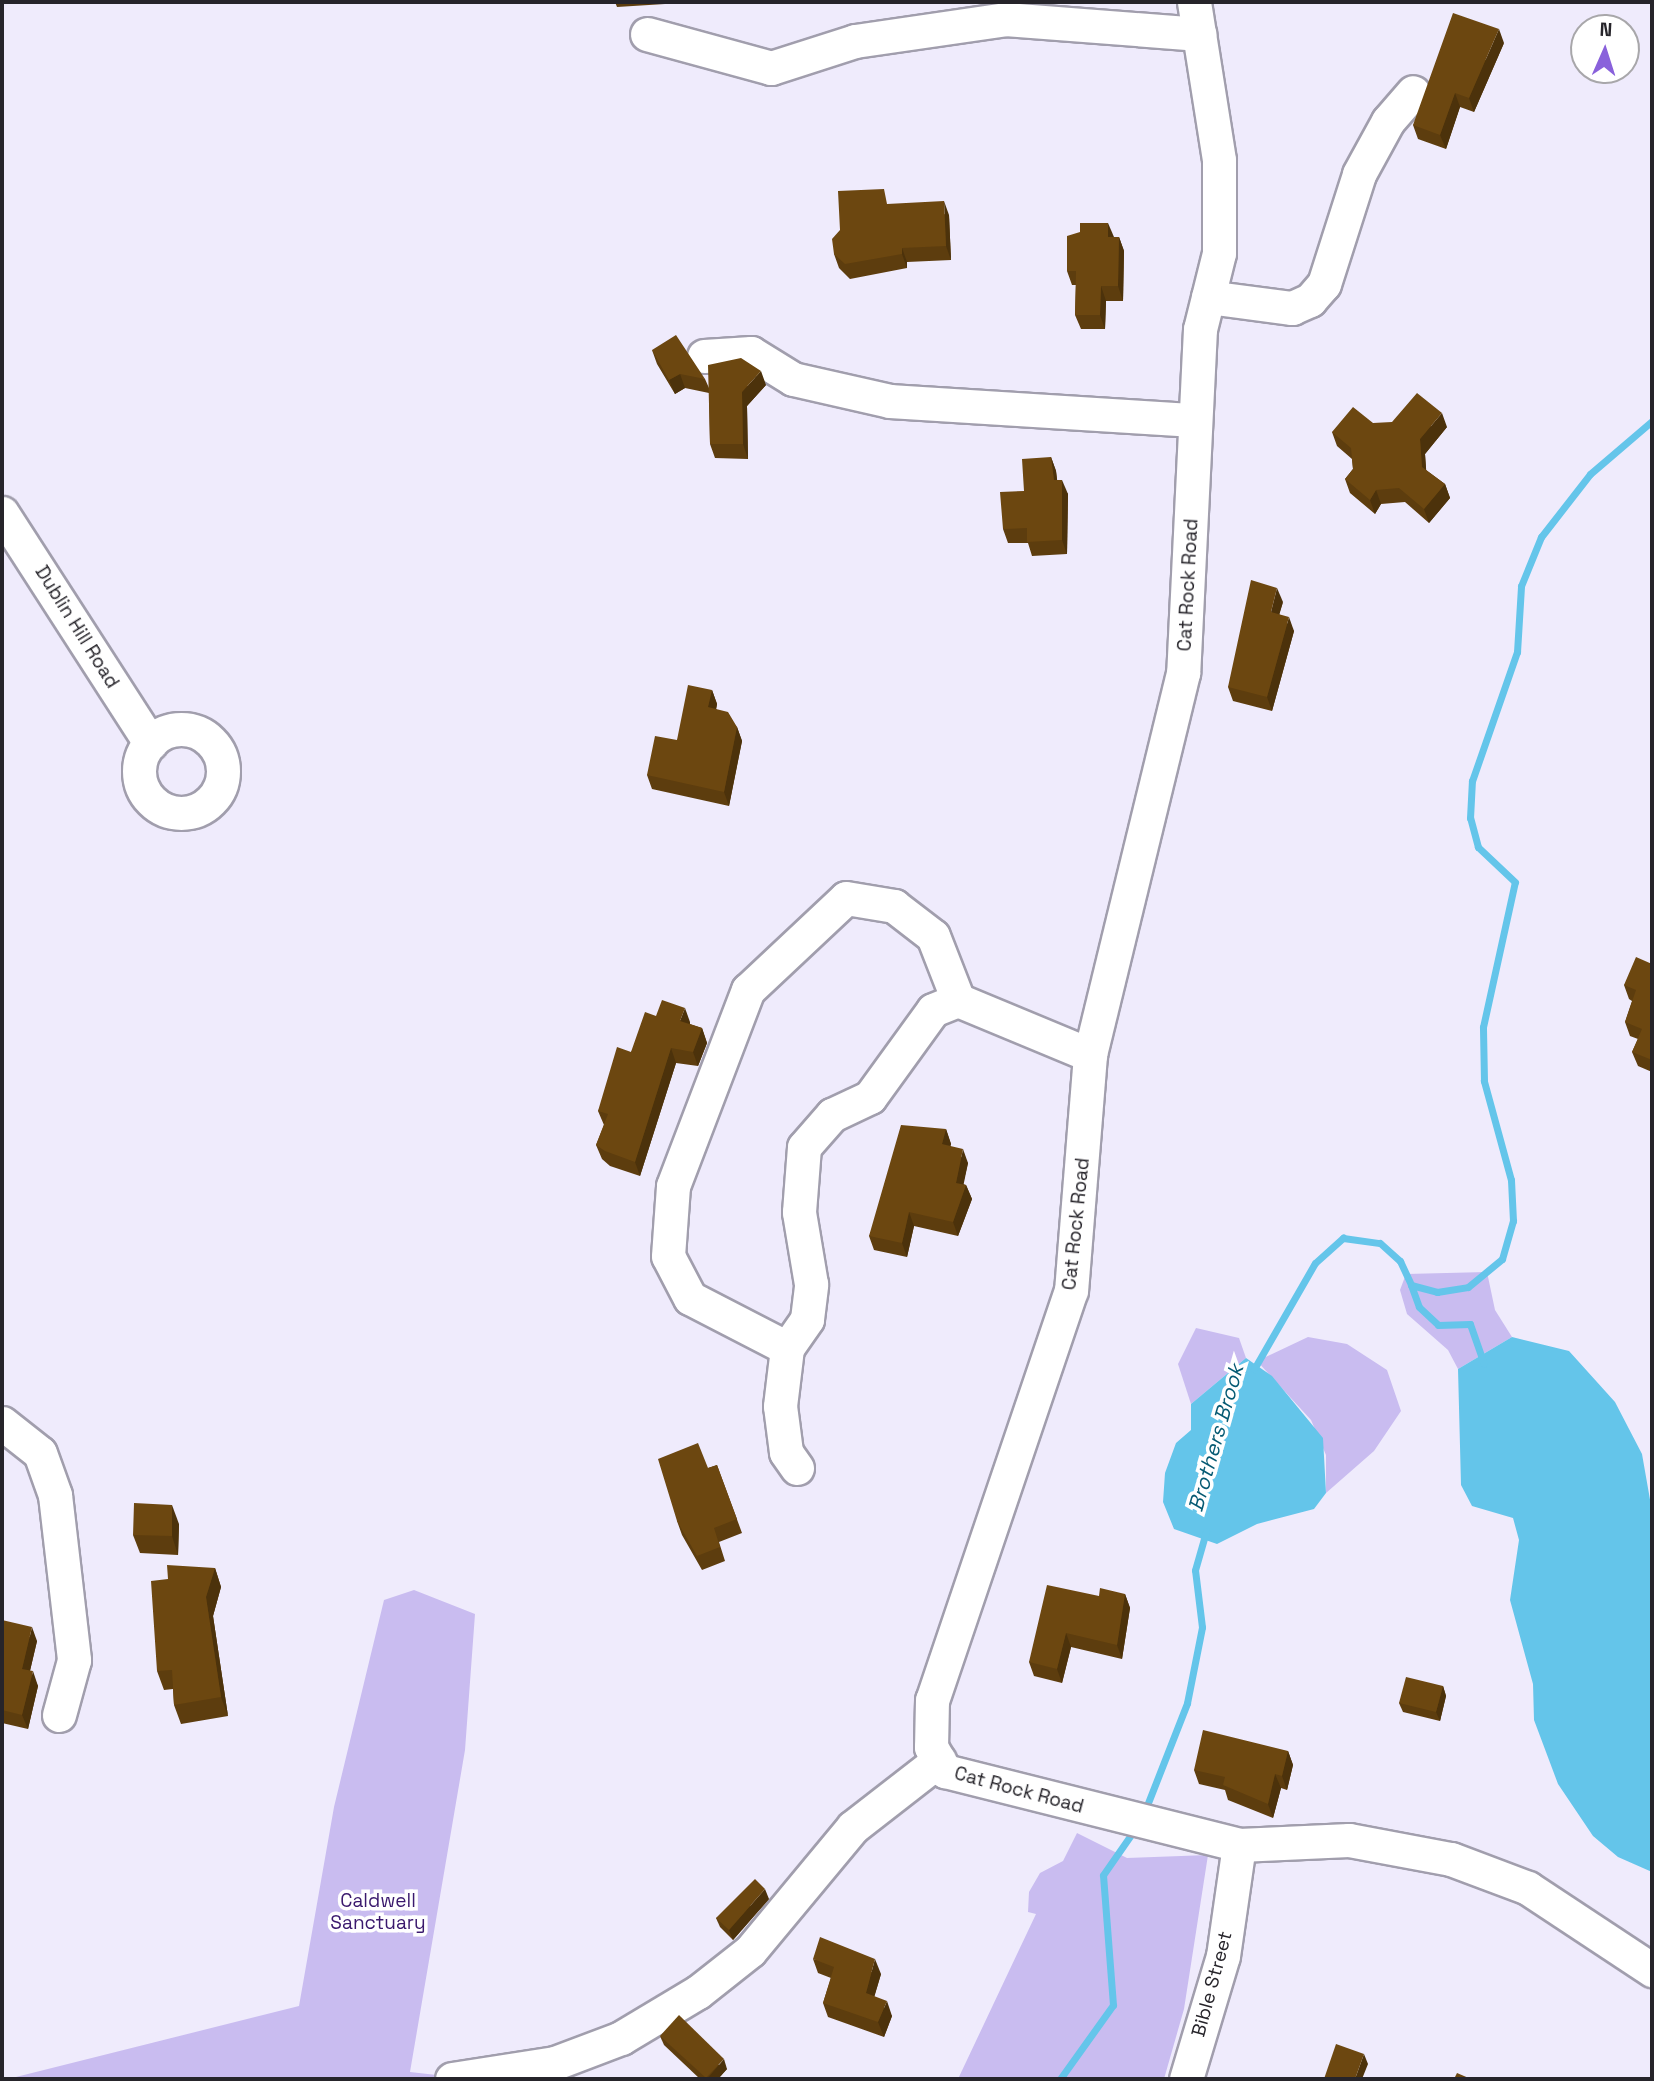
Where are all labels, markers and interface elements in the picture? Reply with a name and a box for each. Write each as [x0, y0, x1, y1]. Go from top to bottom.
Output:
north arrow [1570, 14, 1640, 84]
text: N [1599, 17, 1613, 42]
street label: Cat Rock Road [1173, 518, 1203, 652]
street label: Dublin Hill Road [30, 561, 124, 693]
street label: Cat Rock Road [1058, 1157, 1094, 1291]
water label: Brothers Brook [1183, 1362, 1249, 1514]
street label: Cat Rock Road [952, 1762, 1086, 1818]
park label: Caldwell Sanctuary [330, 1890, 426, 1934]
street label: Bible Street [1187, 1929, 1237, 2039]

